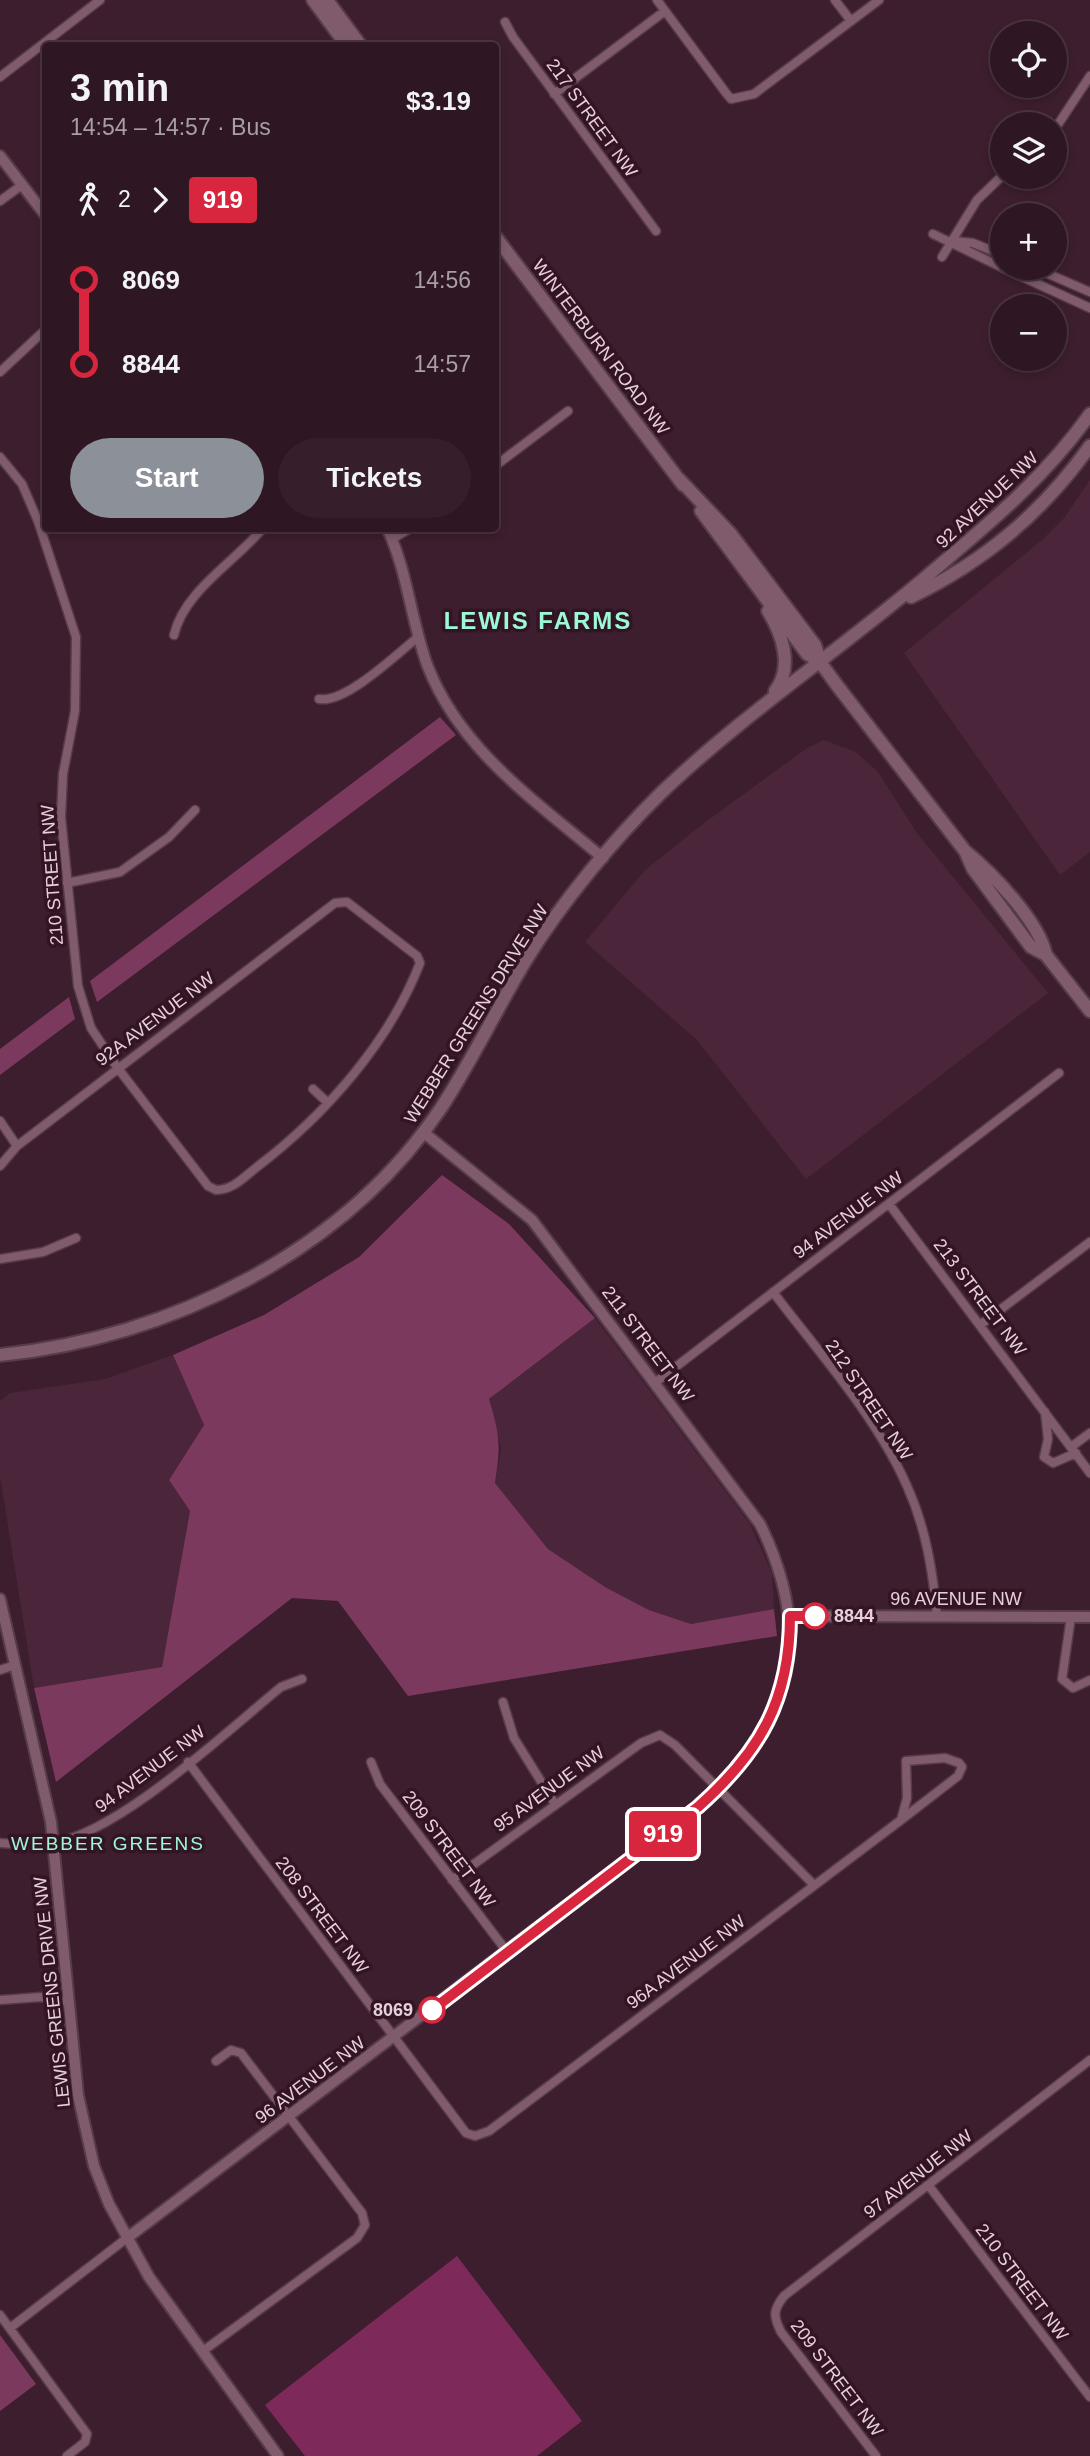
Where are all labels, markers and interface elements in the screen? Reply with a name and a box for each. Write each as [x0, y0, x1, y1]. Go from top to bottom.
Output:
map controls [990, 21, 1067, 371]
button: locate [990, 21, 1067, 98]
street label: 217 STREET NW [543, 55, 641, 181]
text: 3 min [70, 67, 169, 109]
text: $3.19 [406, 86, 471, 116]
button: layers [990, 112, 1067, 189]
text: 14:54 – 14:57 · Bus [70, 114, 271, 140]
icon: walk [70, 181, 108, 219]
icon: forward [141, 181, 179, 219]
text: 2 [118, 186, 131, 212]
text: 919 [203, 186, 243, 213]
button: + [990, 203, 1067, 280]
street label: WINTERBURN ROAD NW [529, 256, 673, 438]
text: 8069 [122, 265, 180, 295]
text: 14:56 [413, 267, 471, 293]
button: − [990, 294, 1067, 371]
text: 8844 [122, 349, 180, 379]
text: 14:57 [413, 351, 471, 377]
button: Start [70, 438, 264, 518]
button: Tickets [278, 438, 471, 518]
street label: 92 AVENUE NW [932, 448, 1042, 552]
district label: LEWIS FARMS [444, 607, 632, 634]
street label: 210 STREET NW [37, 804, 67, 946]
street label: WEBBER GREENS DRIVE NW [400, 901, 552, 1127]
street label: 92A AVENUE NW [92, 968, 218, 1070]
street label: 94 AVENUE NW [789, 1167, 907, 1263]
street label: 213 STREET NW [930, 1235, 1030, 1359]
street label: 211 STREET NW [598, 1282, 698, 1406]
street label: 212 STREET NW [821, 1336, 917, 1464]
street label: 96 AVENUE NW [890, 1589, 1022, 1609]
marker: 8844 [802, 1603, 828, 1629]
place label: 8844 [834, 1606, 874, 1626]
street label: 94 AVENUE NW [91, 1721, 209, 1817]
street label: 95 AVENUE NW [490, 1742, 608, 1836]
street label: 209 STREET NW [399, 1787, 499, 1911]
line badge: 919 [623, 1811, 703, 1857]
text: 919 [643, 1820, 683, 1847]
district label: WEBBER GREENS [11, 1833, 205, 1854]
street label: 208 STREET NW [272, 1853, 372, 1977]
street label: LEWIS GREENS DRIVE NW [30, 1876, 74, 2108]
street label: 96A AVENUE NW [623, 1911, 749, 2013]
marker: 8069 [419, 1997, 445, 2023]
place label: 8069 [373, 2000, 413, 2020]
street label: 96 AVENUE NW [251, 2032, 369, 2128]
street label: 97 AVENUE NW [860, 2126, 976, 2222]
street label: 210 STREET NW [972, 2220, 1072, 2344]
street label: 209 STREET NW [787, 2316, 887, 2440]

